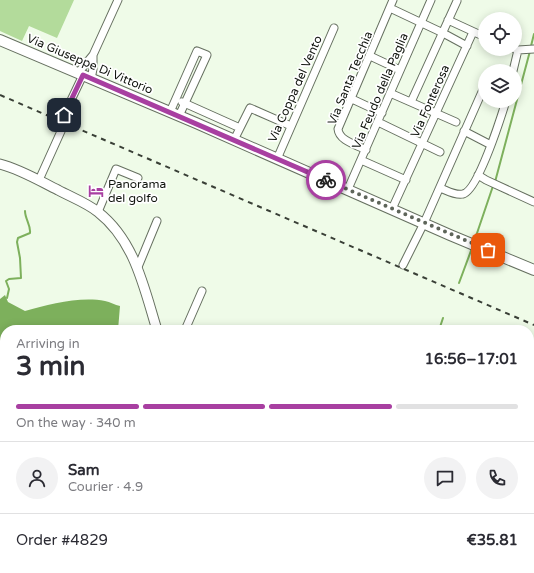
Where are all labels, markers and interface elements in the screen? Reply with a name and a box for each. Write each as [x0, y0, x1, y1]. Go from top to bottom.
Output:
map controls [478, 12, 522, 108]
button: locate [478, 12, 522, 56]
street label: Via Santa Tecchia [325, 29, 375, 127]
street label: Via Giuseppe Di Vittorio [25, 31, 155, 97]
street label: Via Feudo della Paglia [349, 31, 411, 151]
street label: Via Coppa del Vento [265, 33, 325, 145]
street label: Via Fonterosa [408, 63, 452, 139]
button: layers [478, 64, 522, 108]
pin [47, 98, 81, 132]
icon: home [53, 104, 75, 126]
courier [306, 160, 346, 200]
icon: bike [315, 169, 337, 191]
place label: Panorama del golfo [108, 177, 166, 205]
hotel icon: Panorama del golfo [87, 182, 105, 200]
pin [471, 233, 505, 267]
icon: bag [477, 239, 499, 261]
text: Arriving in [16, 336, 80, 352]
text: 16:56–17:01 [425, 350, 518, 368]
text: 3 min [16, 351, 85, 382]
text: On the way · 340 m [16, 415, 136, 431]
button: person [16, 457, 58, 499]
button: chat [424, 457, 466, 499]
button: phone [476, 457, 518, 499]
text: Sam [68, 461, 99, 479]
text: Courier · 4.9 [68, 479, 143, 495]
text: Order #4829 [16, 531, 108, 549]
text: €35.81 [466, 531, 518, 549]

